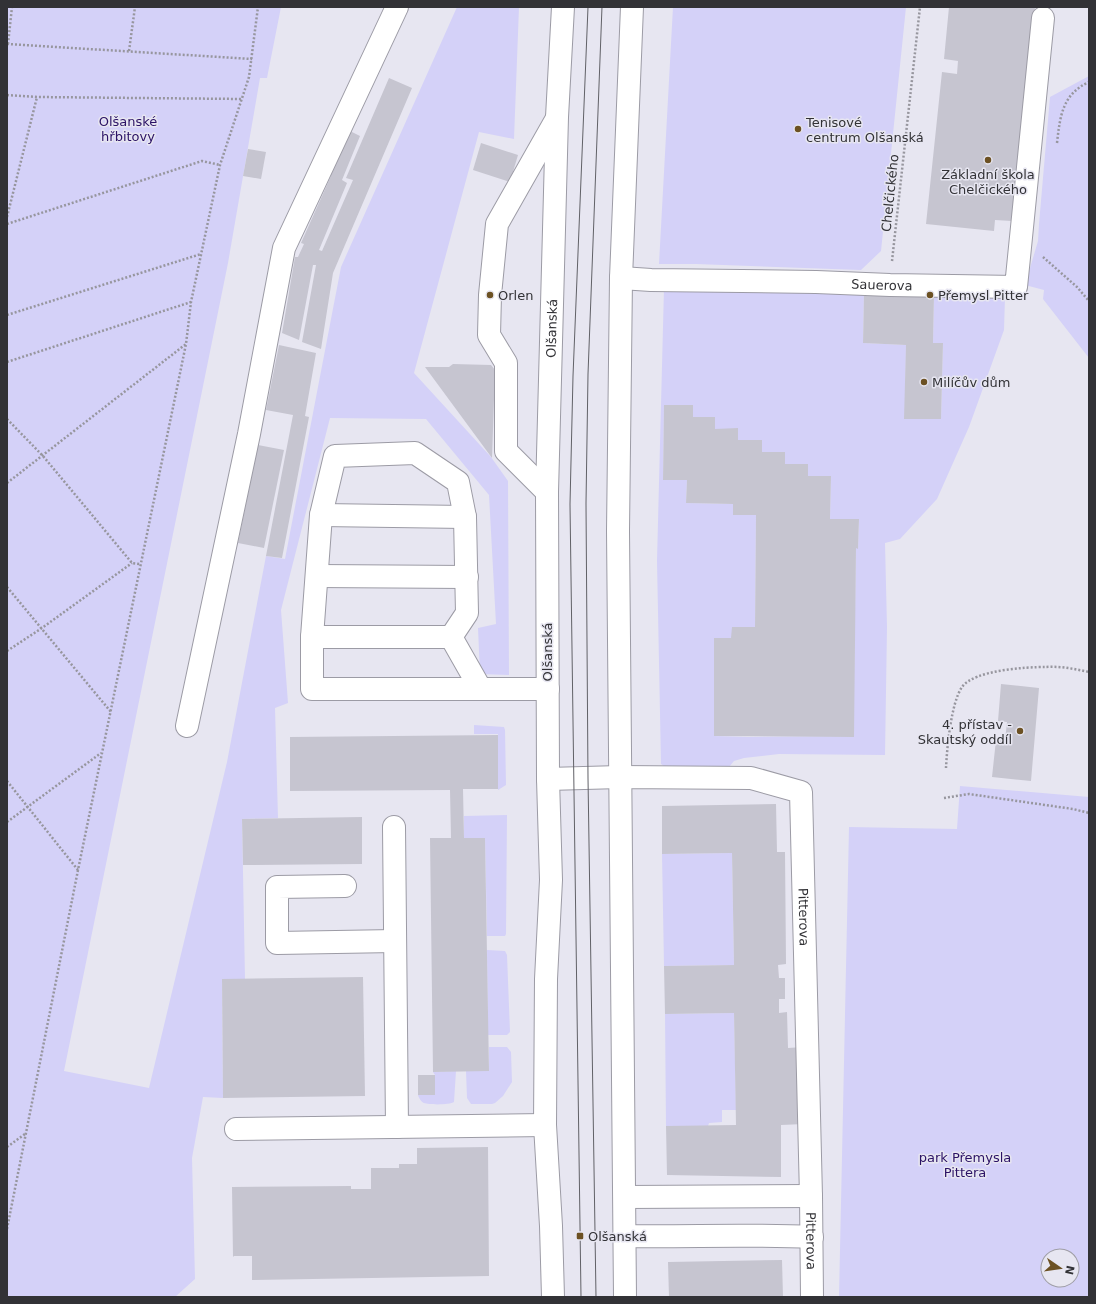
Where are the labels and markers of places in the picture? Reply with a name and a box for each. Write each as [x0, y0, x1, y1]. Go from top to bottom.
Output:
place label: Tenisové centrum Olšanská [805, 115, 924, 145]
marker: Tenisové centrum Olšanská [793, 124, 803, 134]
marker: Základní škola Chelčického [983, 155, 993, 165]
place label: Základní škola Chelčického [941, 167, 1035, 197]
place label: Orlen [498, 288, 533, 303]
place label: Přemysl Pitter [938, 288, 1029, 303]
marker: Orlen [485, 290, 495, 300]
marker: Přemysl Pitter [925, 290, 935, 300]
place label: Milíčův dům [932, 375, 1010, 390]
marker: Milíčův dům [919, 377, 929, 387]
place label: 4. přístav - Skautský oddíl [918, 717, 1012, 747]
marker: 4. přístav - Skautský oddíl [1015, 726, 1025, 736]
place label: Olšanská [588, 1229, 647, 1244]
marker: Olšanská [575, 1231, 585, 1241]

